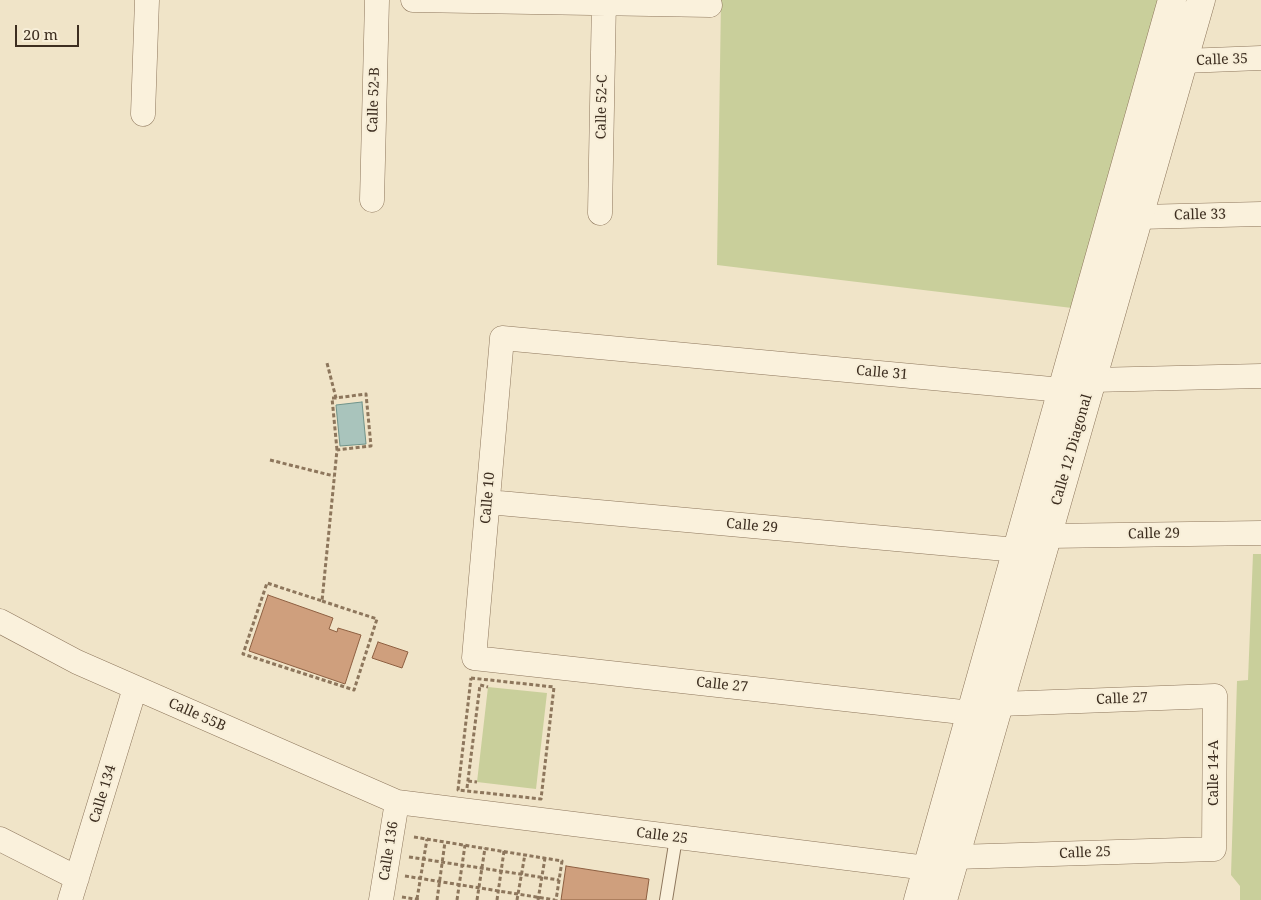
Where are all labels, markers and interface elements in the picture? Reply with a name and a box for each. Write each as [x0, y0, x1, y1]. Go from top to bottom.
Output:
scale bar [18, 15, 81, 47]
text: 20 m [23, 24, 58, 44]
street label: Calle 35 [1196, 51, 1248, 69]
street label: Calle 52-B [364, 67, 384, 133]
street label: Calle 52-C [593, 74, 611, 140]
street label: Calle 33 [1174, 206, 1226, 224]
street label: Calle 31 [855, 362, 909, 384]
street label: Calle 12 Diagonal [1048, 392, 1096, 508]
street label: Calle 10 [477, 471, 499, 525]
street label: Calle 29 [725, 515, 779, 537]
street label: Calle 29 [1128, 525, 1180, 543]
street label: Calle 27 [695, 674, 749, 696]
street label: Calle 27 [1096, 690, 1148, 708]
street label: Calle 55B [166, 695, 228, 735]
street label: Calle 14-A [1206, 740, 1222, 806]
street label: Calle 134 [86, 763, 120, 825]
street label: Calle 136 [376, 820, 402, 882]
street label: Calle 25 [635, 824, 689, 848]
street label: Calle 25 [1059, 844, 1111, 862]

